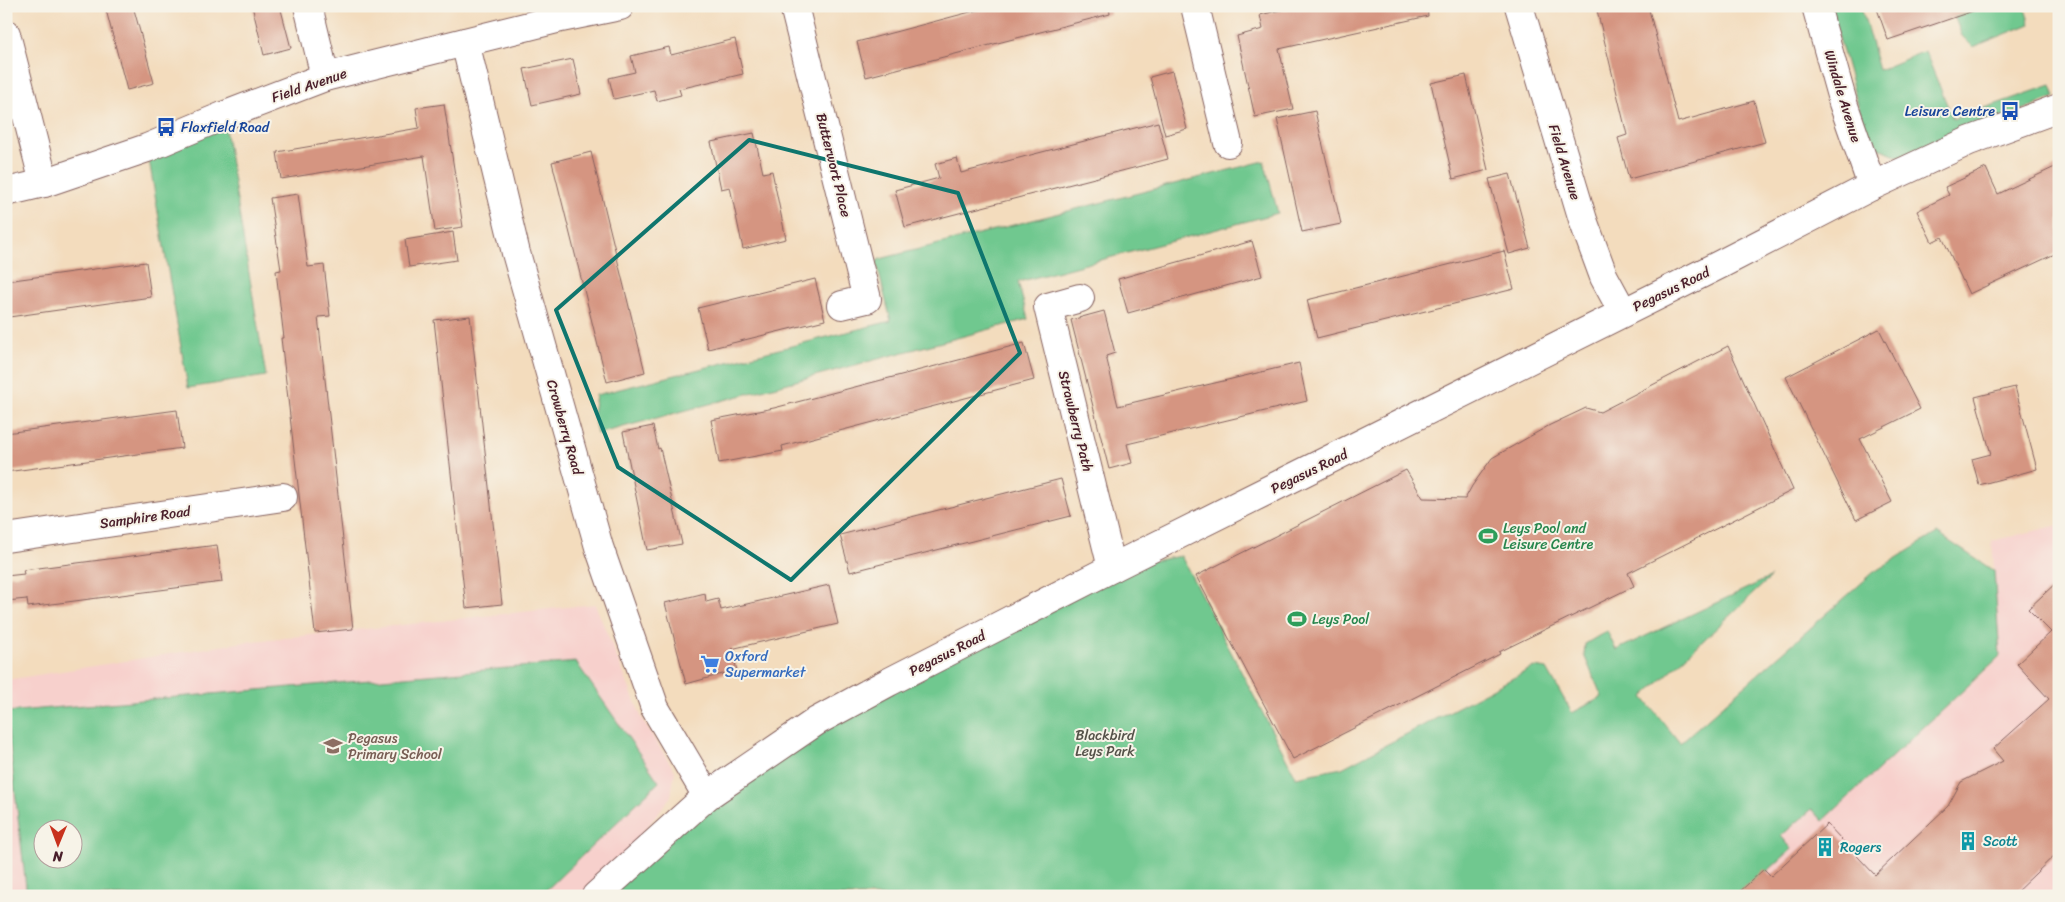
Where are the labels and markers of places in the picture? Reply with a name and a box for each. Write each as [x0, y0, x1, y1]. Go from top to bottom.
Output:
place label: Leisure Centre [1905, 99, 1995, 124]
bus stop icon: Leisure Centre [1999, 100, 2021, 122]
place label: Flaxfield Road [181, 115, 271, 140]
bus stop icon: Flaxfield Road [155, 116, 177, 138]
place label: Leys Pool and Leisure Centre [1503, 516, 1593, 557]
sports icon: Leys Pool and Leisure Centre [1477, 525, 1499, 547]
place label: Leys Pool [1312, 607, 1370, 632]
sports icon: Leys Pool [1286, 608, 1308, 630]
place label: Oxford Supermarket [725, 644, 807, 685]
supermarket icon: Oxford Supermarket [699, 653, 721, 675]
place label: Pegasus Primary School [348, 726, 443, 767]
school or university icon: Pegasus Primary School [322, 735, 344, 757]
place label: Scott [1983, 829, 2018, 854]
building icon: Scott [1957, 830, 1979, 852]
place label: Rogers [1840, 835, 1882, 860]
building icon: Rogers [1814, 836, 1836, 858]

